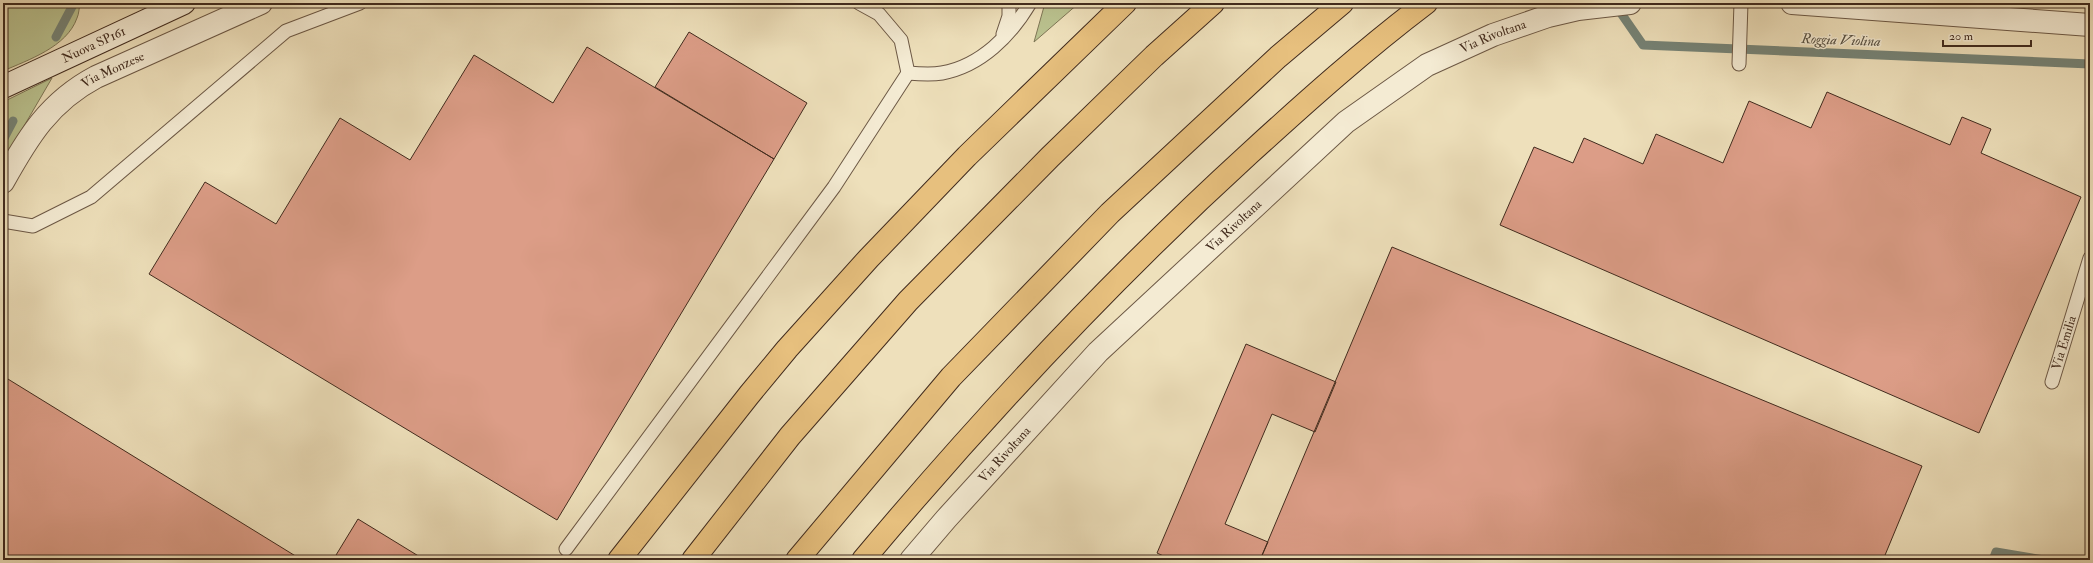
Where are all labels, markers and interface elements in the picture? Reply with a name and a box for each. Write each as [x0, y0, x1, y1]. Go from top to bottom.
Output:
street label: Via Rivoltana [1457, 16, 1529, 57]
scale bar [1943, 22, 2031, 48]
street label: Nuova SP161 [59, 23, 128, 67]
text: 20 m [1949, 29, 1974, 44]
water label: Roggia Violina [1800, 30, 1881, 50]
street label: Via Monzese [78, 48, 147, 92]
street label: Via Rivoltana [1203, 196, 1265, 256]
street label: Via Emilia [2048, 313, 2080, 372]
street label: Via Rivoltana [975, 423, 1035, 486]

